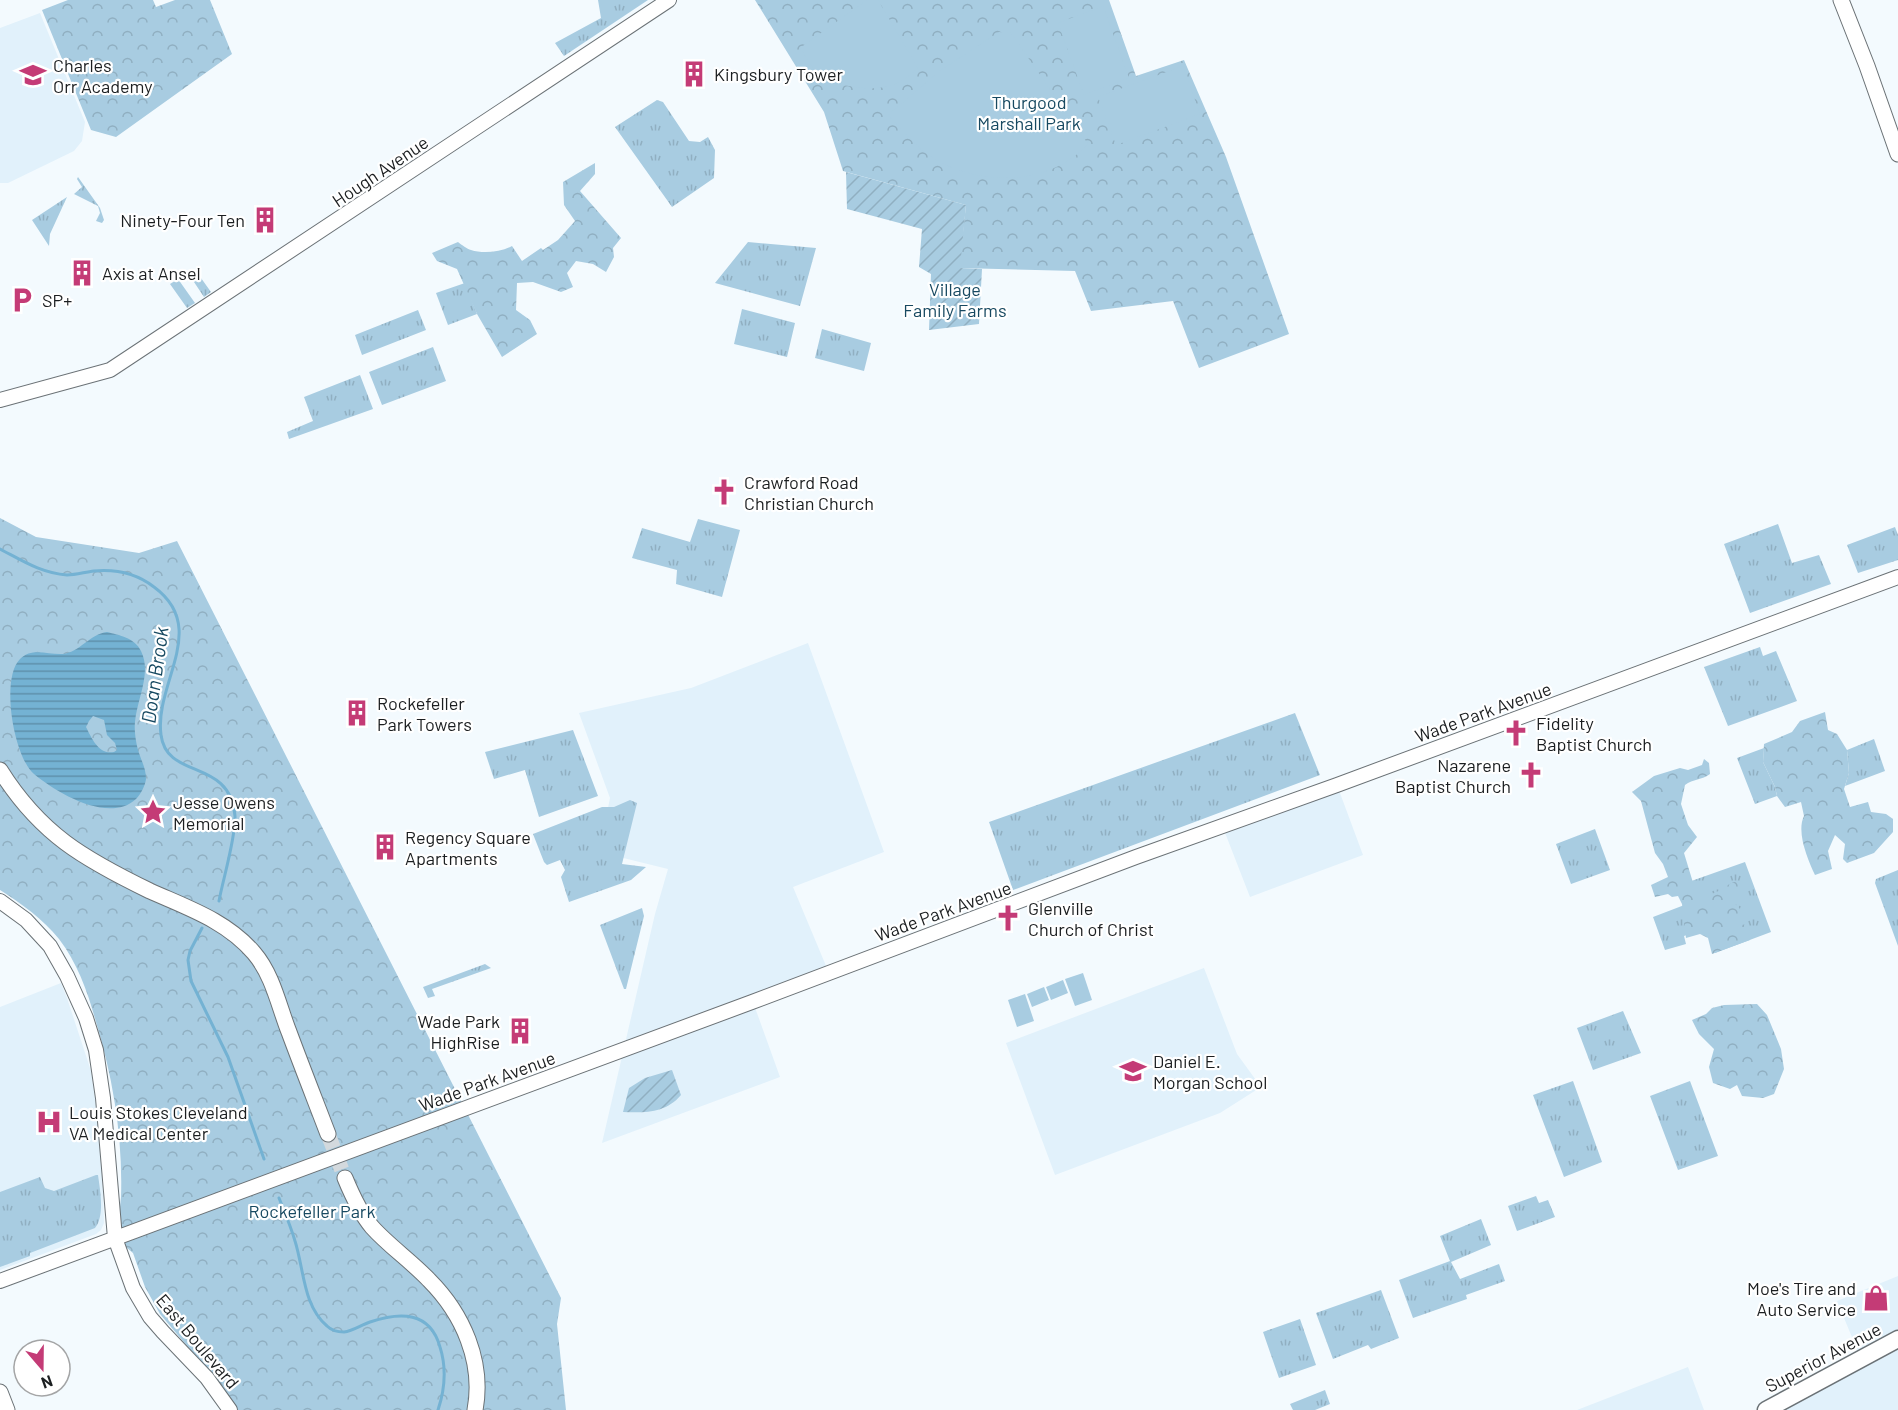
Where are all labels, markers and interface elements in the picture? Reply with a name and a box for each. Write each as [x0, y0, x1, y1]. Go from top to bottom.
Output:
place label: Charles Orr Academy [53, 54, 153, 97]
building icon: Kingsbury Tower [679, 59, 709, 89]
school or university icon: Charles Orr Academy [18, 60, 48, 90]
place label: Kingsbury Tower [714, 63, 844, 85]
park label: Thurgood Marshall Park [977, 91, 1081, 134]
street label: Hough Avenue [328, 131, 432, 211]
building icon: Ninety-Four Ten [250, 205, 280, 235]
place label: Ninety-Four Ten [120, 209, 245, 231]
building icon: Axis at Ansel [67, 258, 97, 288]
place label: Axis at Ansel [102, 262, 201, 284]
park label: Village Family Farms [903, 278, 1007, 321]
parking icon: SP+ [7, 285, 37, 315]
place label: SP+ [42, 289, 72, 311]
place label: Crawford Road Christian Church [744, 471, 874, 514]
church icon: Crawford Road Christian Church [709, 477, 739, 507]
water label: Doan Brook [135, 625, 173, 725]
street label: Wade Park Avenue [1412, 677, 1554, 747]
place label: Rockefeller Park Towers [377, 692, 472, 735]
building icon: Rockefeller Park Towers [342, 698, 372, 728]
place label: Fidelity Baptist Church [1536, 712, 1652, 755]
church icon: Fidelity Baptist Church [1501, 718, 1531, 748]
place label: Nazarene Baptist Church [1395, 754, 1511, 797]
church icon: Nazarene Baptist Church [1516, 760, 1546, 790]
place label: Jesse Owens Memorial [173, 791, 275, 834]
place icon: Jesse Owens Memorial [138, 797, 168, 827]
place label: Regency Square Apartments [405, 826, 531, 869]
building icon: Regency Square Apartments [370, 832, 400, 862]
street label: Wade Park Avenue [872, 876, 1014, 946]
place label: Glenville Church of Christ [1028, 897, 1154, 940]
church icon: Glenville Church of Christ [993, 903, 1023, 933]
place label: Wade Park HighRise [417, 1010, 500, 1053]
building icon: Wade Park HighRise [505, 1016, 535, 1046]
street label: Wade Park Avenue [416, 1046, 558, 1116]
place label: Daniel E. Morgan School [1153, 1050, 1267, 1093]
school or university icon: Daniel E. Morgan School [1118, 1056, 1148, 1086]
place label: Louis Stokes Cleveland VA Medical Center [69, 1101, 248, 1144]
hospital icon: Louis Stokes Cleveland VA Medical Center [34, 1107, 64, 1137]
park label: Rockefeller Park [249, 1200, 375, 1222]
place label: Moe's Tire and Auto Service [1747, 1277, 1856, 1320]
shop icon: Moe's Tire and Auto Service [1861, 1283, 1891, 1313]
street label: East Boulevard [152, 1289, 244, 1393]
street label: Superior Avenue [1761, 1317, 1885, 1397]
north arrow [12, 1338, 72, 1398]
text: N [39, 1372, 56, 1393]

